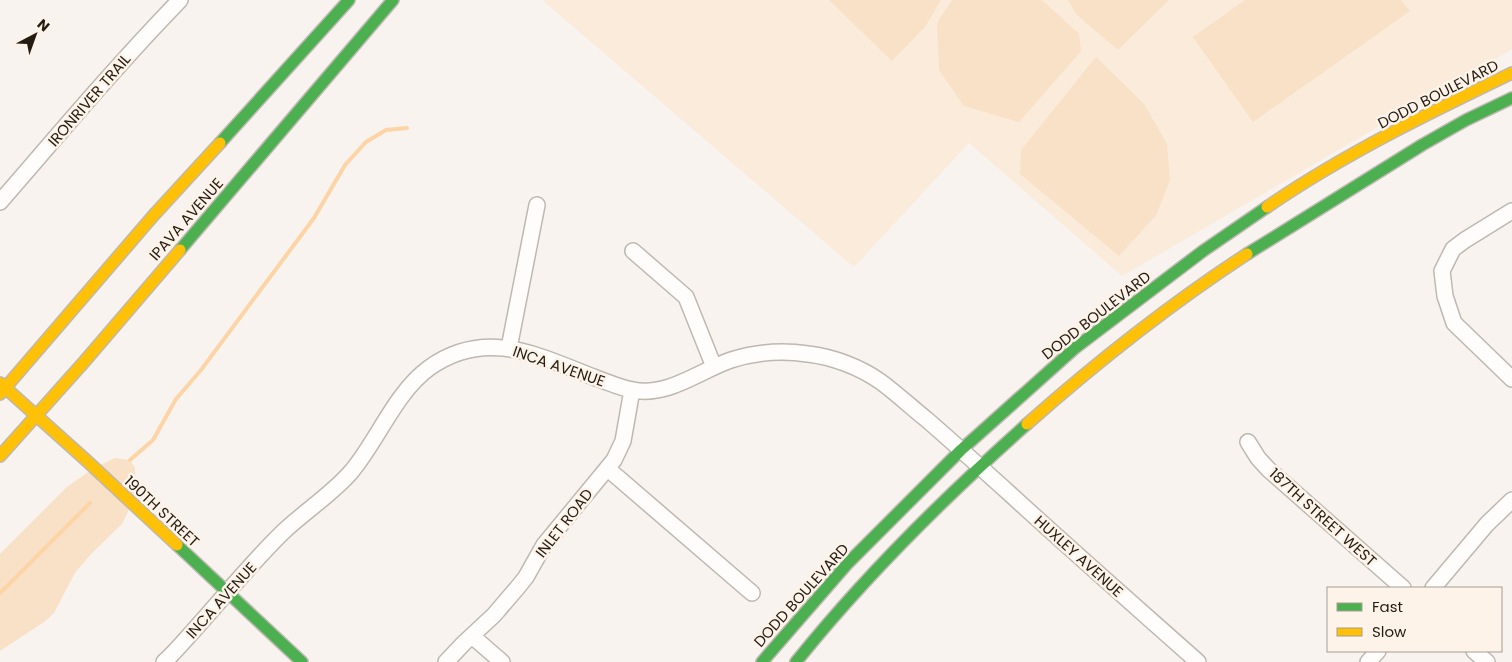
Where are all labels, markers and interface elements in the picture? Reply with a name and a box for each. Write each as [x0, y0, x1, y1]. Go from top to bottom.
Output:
north arrow [10, 10, 60, 60]
text: N [33, 14, 54, 36]
street label: IRONRIVER TRAIL [43, 49, 135, 151]
street label: DODD BOULEVARD [1374, 54, 1502, 134]
street label: IPAVA AVENUE [144, 173, 228, 265]
street label: DODD BOULEVARD [1037, 266, 1155, 364]
street label: INCA AVENUE [510, 340, 608, 392]
street label: 187TH STREET WEST [1265, 463, 1381, 571]
street label: 190TH STREET [120, 471, 204, 551]
street label: INLET ROAD [530, 484, 598, 562]
street label: HUXLEY AVENUE [1030, 510, 1128, 602]
street label: DODD BOULEVARD [749, 539, 853, 651]
street label: INCA AVENUE [181, 557, 261, 643]
legend [1327, 587, 1502, 652]
text: Fast [1372, 596, 1403, 617]
text: Slow [1372, 621, 1407, 642]

